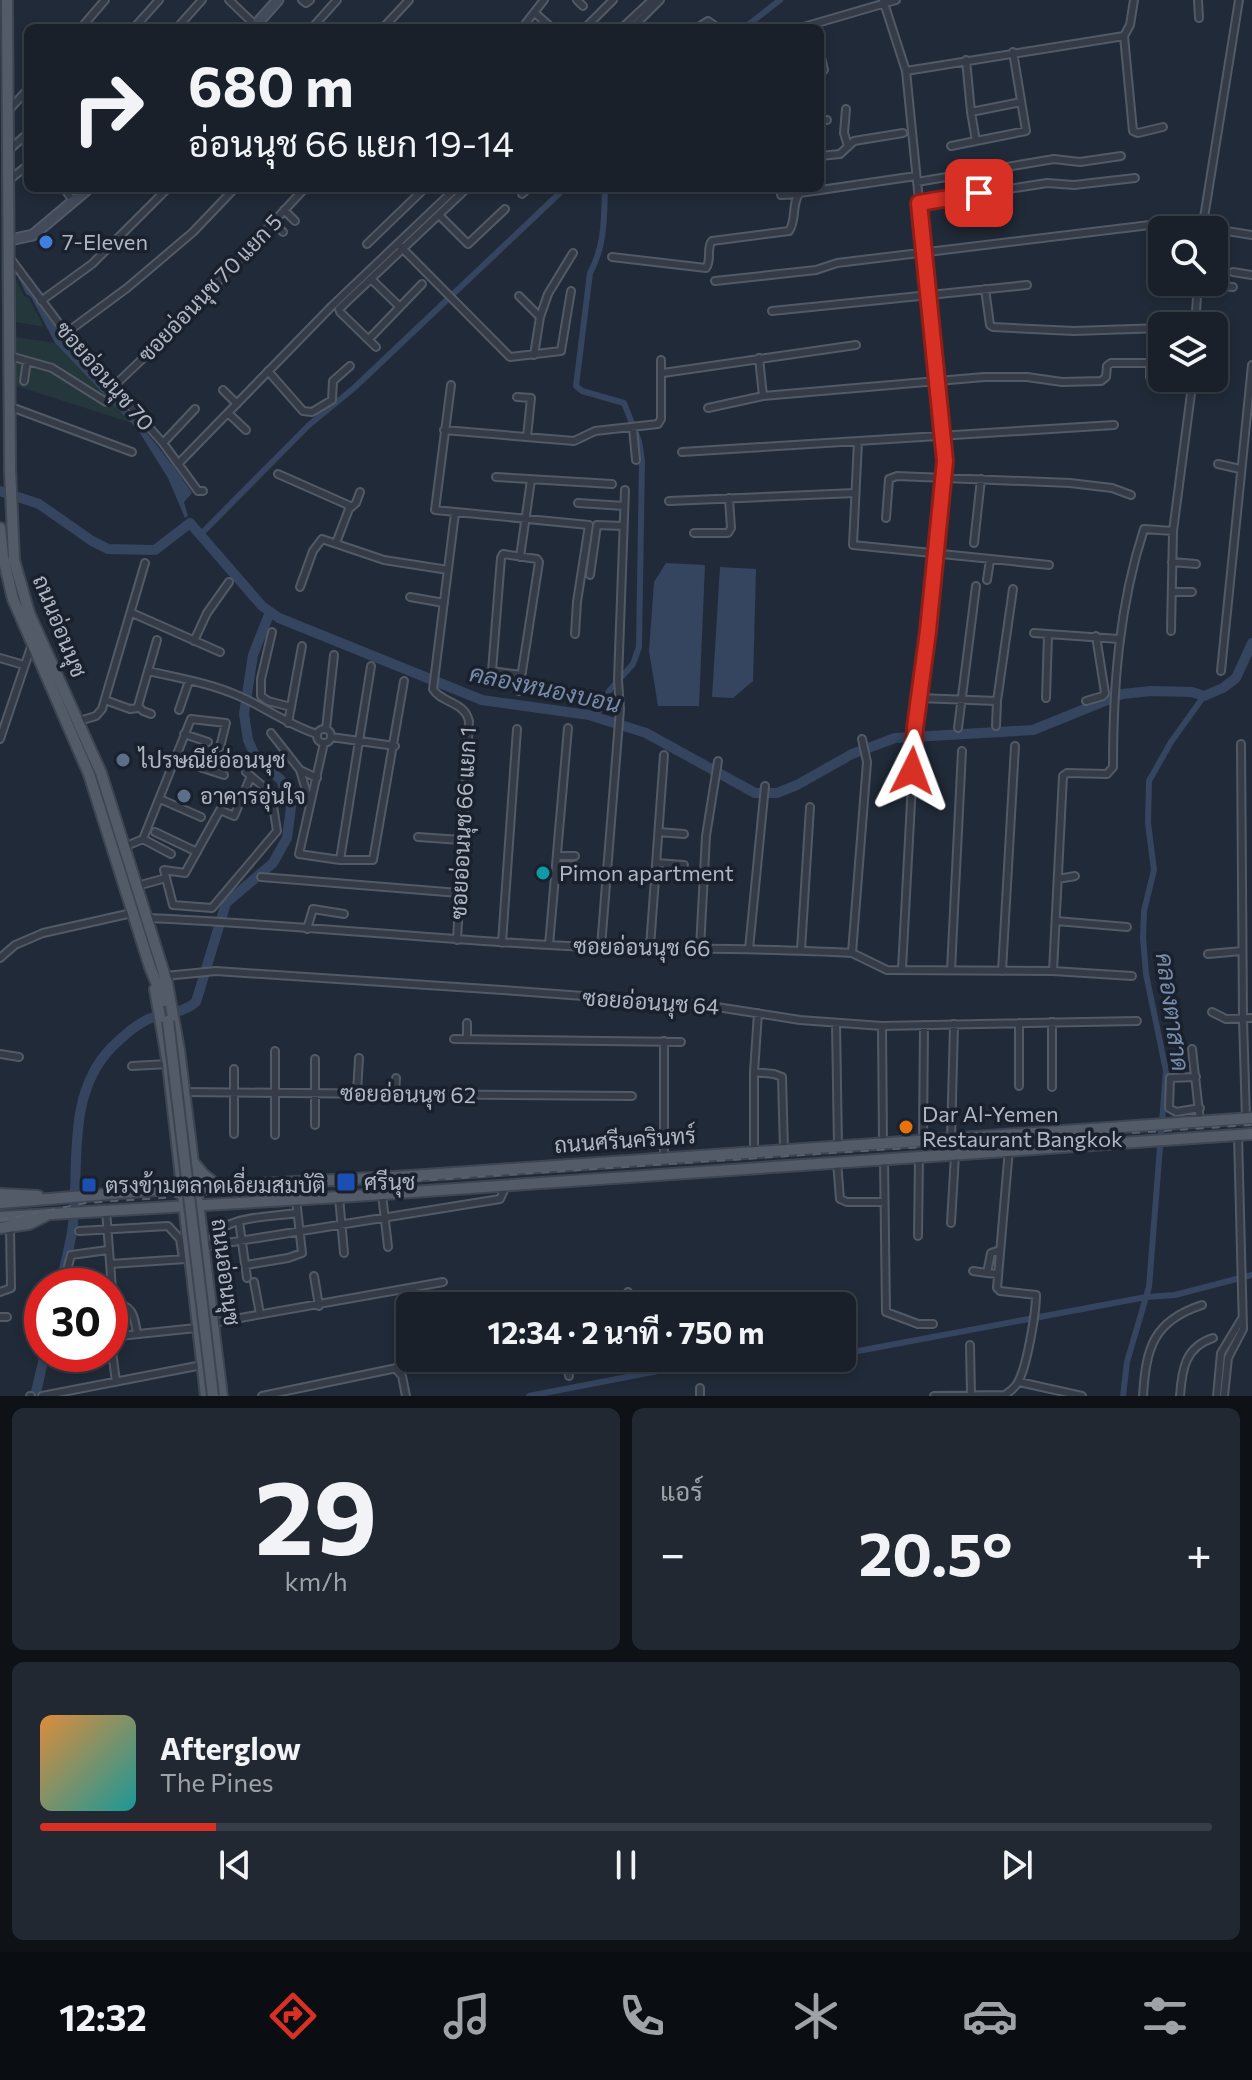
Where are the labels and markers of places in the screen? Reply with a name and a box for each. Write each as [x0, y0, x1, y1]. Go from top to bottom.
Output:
pin [945, 159, 1013, 227]
place label: 7-Eleven [62, 228, 148, 255]
marker: 7-Eleven [37, 233, 55, 251]
place label: ไปรษณีย์อ่อนนุช [137, 746, 286, 776]
marker: ไปรษณีย์อ่อนนุช [114, 751, 132, 769]
place label: อาคารอุ่นใจ [200, 782, 306, 812]
marker: อาคารอุ่นใจ [175, 787, 193, 805]
place label: Pimon apartment [559, 859, 734, 886]
marker: Pimon apartment [534, 864, 552, 882]
place label: Dar Al-Yemen Restaurant Bangkok [922, 1100, 1123, 1152]
marker: Dar Al-Yemen Restaurant Bangkok [897, 1118, 915, 1136]
place label: ตรงข้ามตลาดเอี่ยมสมบัติ [105, 1166, 326, 1198]
place label: ศรีนุช [364, 1168, 415, 1198]
marker: ศรีนุช [335, 1171, 357, 1193]
marker: ตรงข้ามตลาดเอี่ยมสมบัติ [80, 1176, 98, 1194]

